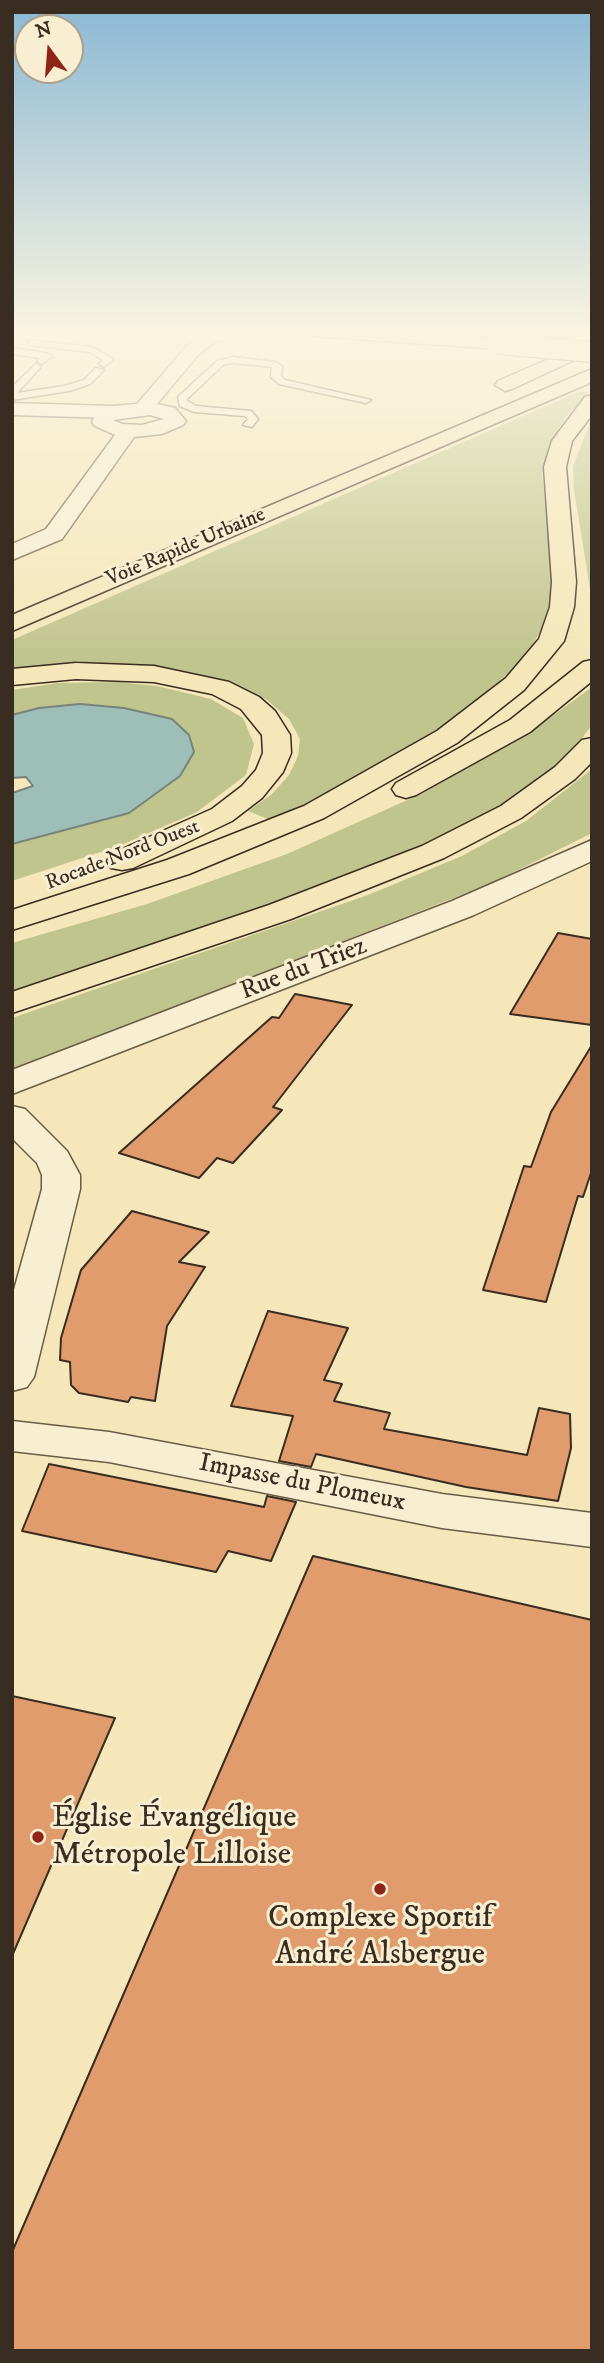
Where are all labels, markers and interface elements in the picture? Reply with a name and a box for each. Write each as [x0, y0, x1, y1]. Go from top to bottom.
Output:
north arrow [14, 14, 84, 84]
text: N [33, 17, 54, 43]
street label: Voie Rapide Urbaine [102, 503, 270, 593]
street label: Rocade Nord Ouest [42, 815, 204, 897]
street label: Rue du Triez [236, 932, 372, 1008]
street label: Impasse du Plomeux [196, 1449, 408, 1519]
place label: Église Évangélique Métropole Lilloise [52, 1800, 297, 1875]
marker: Église Évangélique Métropole Lilloise [30, 1829, 46, 1845]
marker: Complexe Sportif André Alsbergue [372, 1881, 388, 1897]
place label: Complexe Sportif André Alsbergue [268, 1900, 492, 1975]

